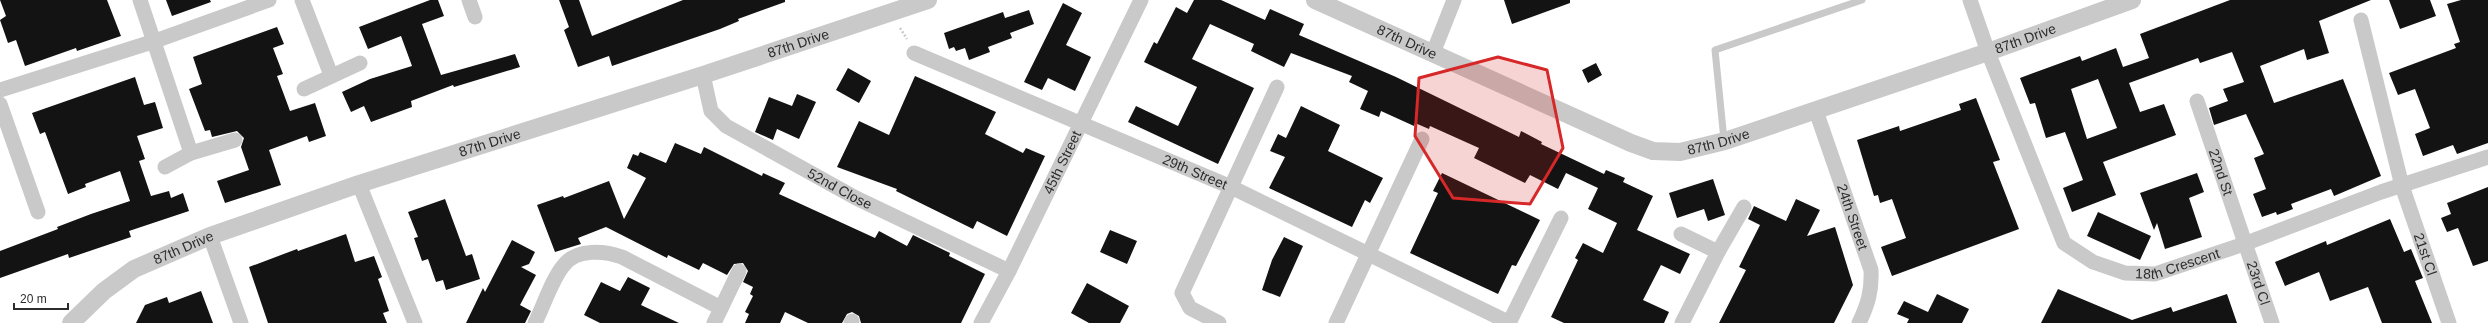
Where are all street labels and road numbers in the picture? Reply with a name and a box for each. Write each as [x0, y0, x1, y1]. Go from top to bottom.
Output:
street label: 87th Drive [1993, 20, 2058, 57]
street label: 87th Drive [1375, 21, 1440, 62]
street label: 87th Drive [765, 26, 831, 61]
street label: 87th Drive [457, 125, 523, 160]
street label: 87th Drive [1686, 125, 1752, 158]
street label: 45th Street [1040, 128, 1084, 197]
street label: 22nd St [2206, 147, 2236, 198]
street label: 29th Street [1160, 151, 1230, 193]
street label: 52nd Close [805, 165, 875, 213]
street label: 24th Street [1834, 182, 1871, 252]
street label: 87th Drive [151, 227, 216, 268]
street label: 21st Cl [2411, 231, 2440, 277]
street label: 18th Crescent [2135, 245, 2222, 282]
street label: 23rd Cl [2244, 259, 2273, 307]

